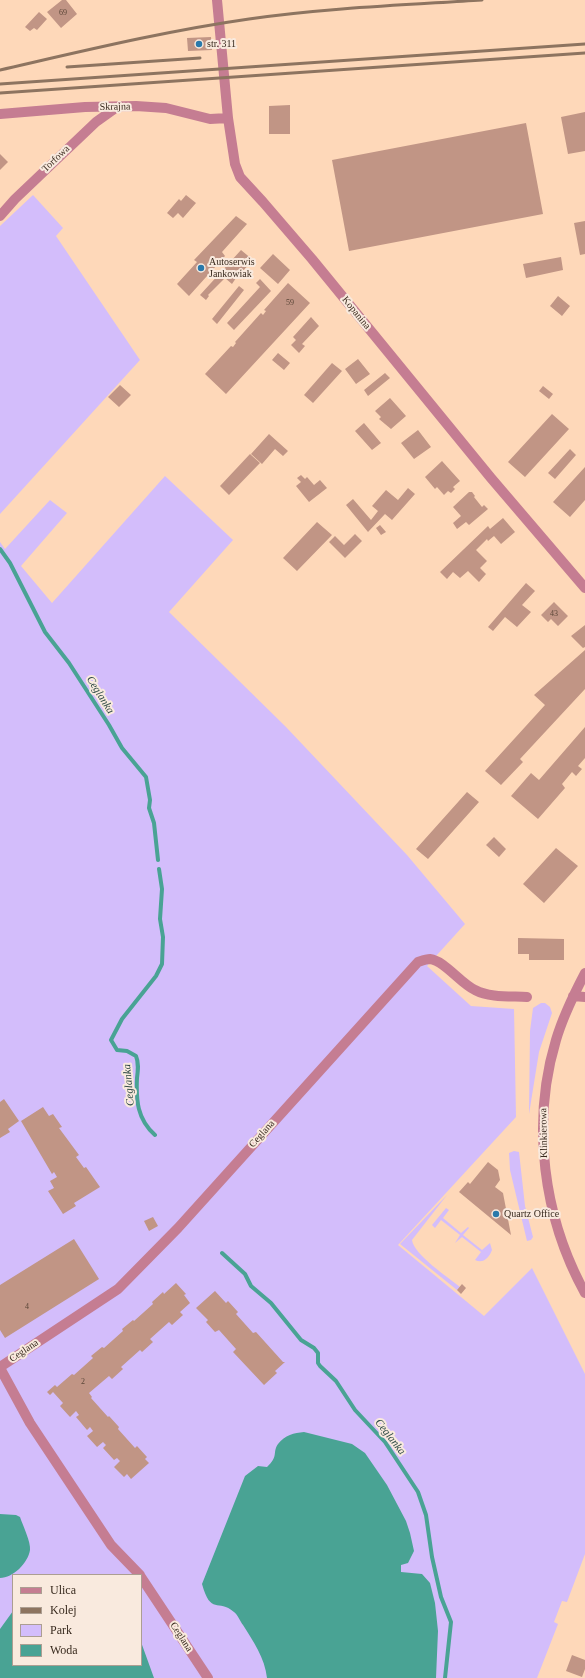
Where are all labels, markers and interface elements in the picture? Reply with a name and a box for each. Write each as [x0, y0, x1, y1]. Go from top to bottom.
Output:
house number: 69 [59, 8, 67, 18]
place label: str. 311 [207, 38, 236, 50]
marker: str. 311 [194, 39, 204, 49]
street label: Skrajna [100, 101, 130, 113]
street label: Torfowa [40, 143, 72, 175]
place label: Autoserwis Jankowiak [209, 256, 255, 280]
marker: Autoserwis Jankowiak [196, 263, 206, 273]
street label: Kopanina [339, 294, 373, 332]
house number: 59 [286, 298, 294, 308]
house number: 43 [550, 609, 558, 619]
water label: Ceglanka [83, 674, 117, 716]
water label: Ceglanka [121, 1063, 137, 1107]
street label: Klinkierowa [538, 1108, 550, 1158]
street label: Ceglana [247, 1118, 277, 1150]
place label: Quartz Office [504, 1208, 559, 1220]
marker: Quartz Office [491, 1209, 501, 1219]
house number: 4 [25, 1302, 29, 1312]
street label: Ceglana [7, 1337, 41, 1365]
house number: 2 [81, 1377, 85, 1387]
water label: Ceglanka [372, 1416, 408, 1458]
legend [12, 1574, 142, 1666]
text: Ulica [50, 1583, 76, 1597]
text: Kolej [50, 1603, 77, 1617]
street label: Ceglana [167, 1620, 195, 1654]
text: Park [50, 1623, 72, 1637]
text: Woda [50, 1643, 78, 1657]

